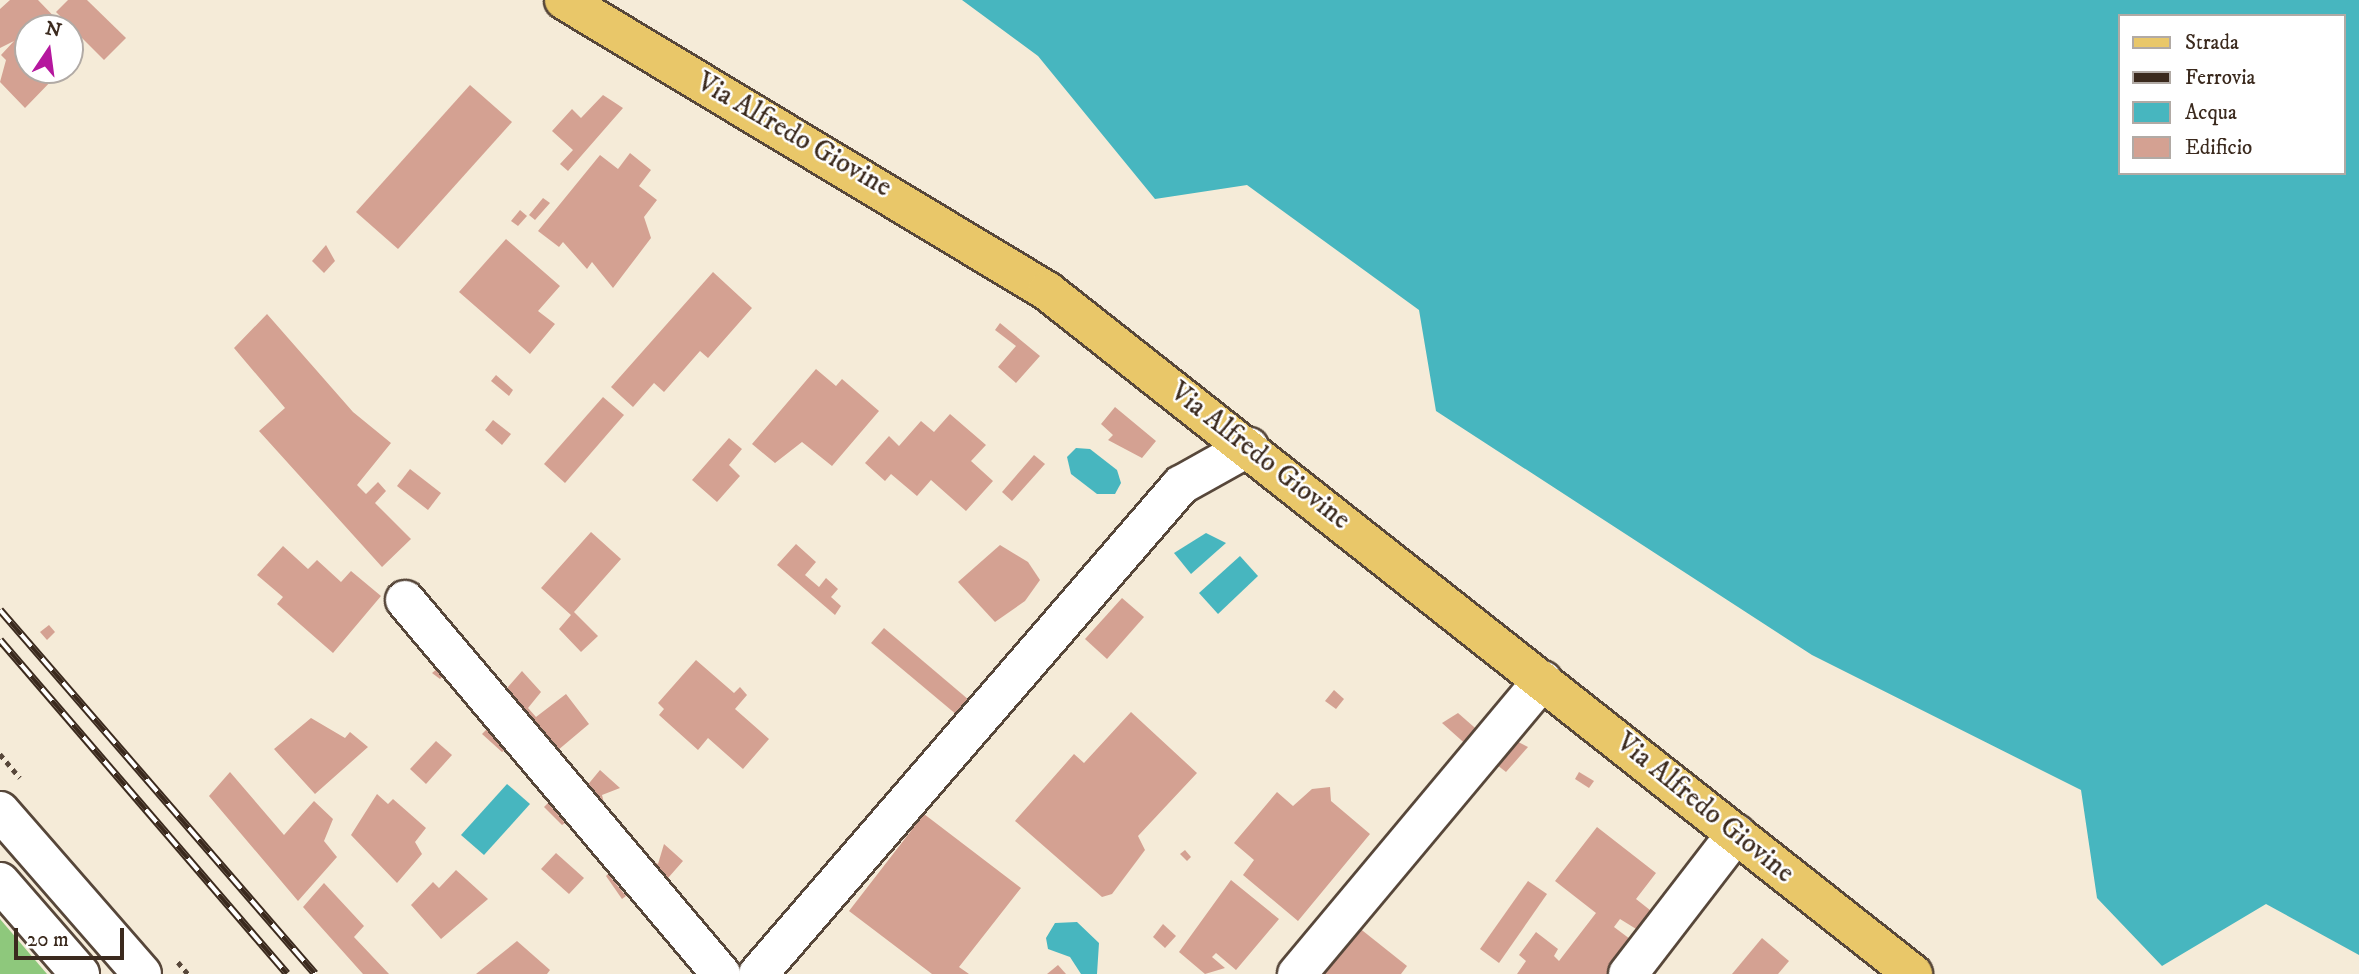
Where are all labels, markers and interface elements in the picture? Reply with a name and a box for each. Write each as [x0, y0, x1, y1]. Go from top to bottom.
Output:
north arrow [14, 14, 84, 84]
legend [2118, 14, 2345, 175]
text: N [43, 17, 64, 43]
text: Strada [2185, 30, 2239, 56]
text: Ferrovia [2185, 65, 2255, 91]
street label: Via Alfredo Giovine [691, 66, 897, 204]
text: Acqua [2185, 100, 2237, 126]
text: Edificio [2185, 135, 2252, 161]
street label: Via Alfredo Giovine [1163, 375, 1357, 537]
street label: Via Alfredo Giovine [1609, 726, 1801, 890]
scale bar [18, 914, 128, 958]
text: 20 m [27, 927, 69, 953]

